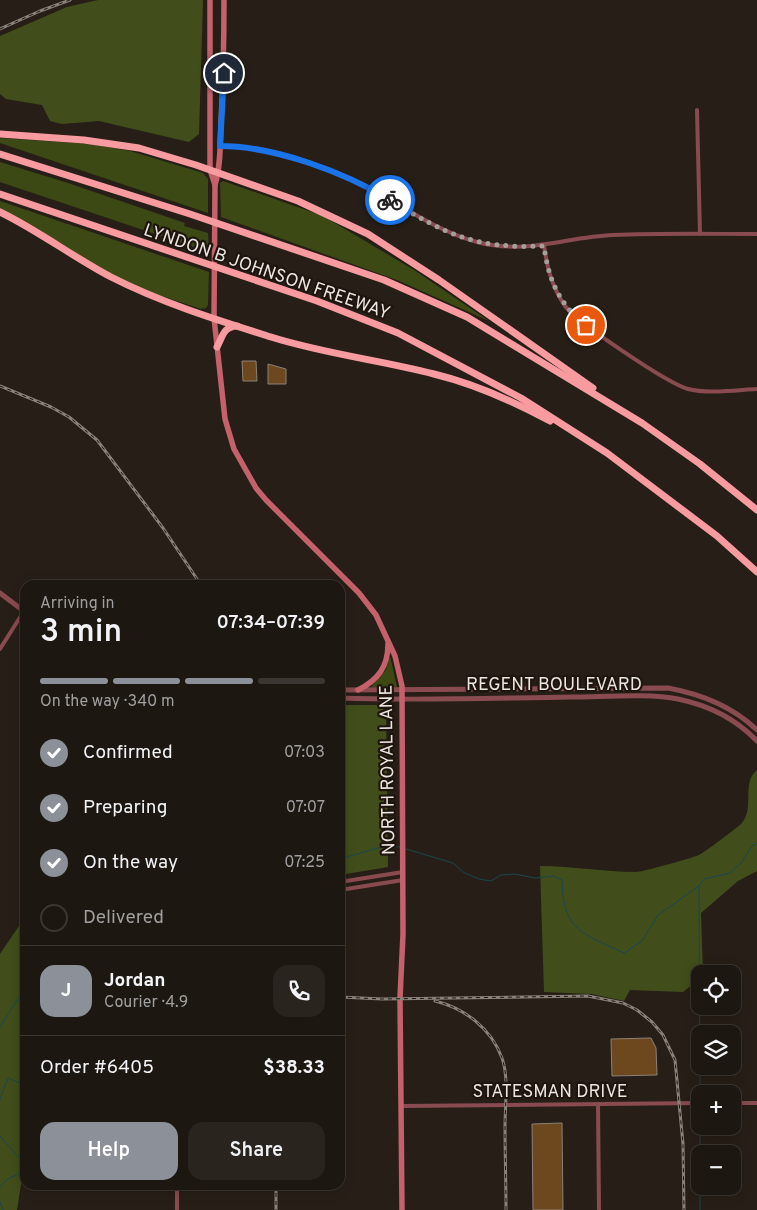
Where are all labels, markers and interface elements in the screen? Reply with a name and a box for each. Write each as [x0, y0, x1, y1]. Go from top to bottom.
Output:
pin [203, 52, 245, 94]
icon: home [210, 59, 238, 87]
courier [365, 175, 415, 225]
icon: bike [376, 186, 404, 214]
street label: LYNDON B JOHNSON FREEWAY [140, 219, 393, 326]
pin [565, 304, 607, 346]
icon: bag [572, 311, 600, 339]
text: Arriving in [40, 594, 115, 614]
text: 07:34–07:39 [216, 611, 325, 635]
text: 3 min [40, 613, 122, 653]
street label: REGENT BOULEVARD [466, 674, 642, 697]
street label: NORTH ROYAL LANE [376, 685, 401, 855]
text: On the way · 340 m [40, 692, 175, 712]
icon: check [40, 739, 68, 767]
text: Confirmed [83, 741, 173, 765]
text: 07:03 [284, 743, 325, 763]
icon: check [40, 794, 68, 822]
text: Preparing [83, 796, 167, 820]
text: 07:07 [286, 798, 325, 818]
icon: check [40, 849, 68, 877]
text: On the way [83, 851, 178, 875]
text: 07:25 [284, 853, 325, 873]
text: Delivered [83, 906, 164, 930]
button: phone [273, 965, 325, 1017]
map controls [691, 965, 741, 1195]
button: locate [691, 965, 741, 1015]
text: Jordan [104, 969, 166, 993]
text: J [61, 979, 71, 1003]
text: Courier · 4.9 [104, 993, 188, 1013]
button: layers [691, 1025, 741, 1075]
text: Order #6405 [40, 1056, 154, 1080]
text: $38.33 [263, 1056, 325, 1080]
street label: STATESMAN DRIVE [472, 1081, 628, 1104]
button: + [691, 1085, 741, 1135]
button: Help [40, 1122, 178, 1180]
button: Share [188, 1122, 325, 1180]
button: − [691, 1145, 741, 1195]

